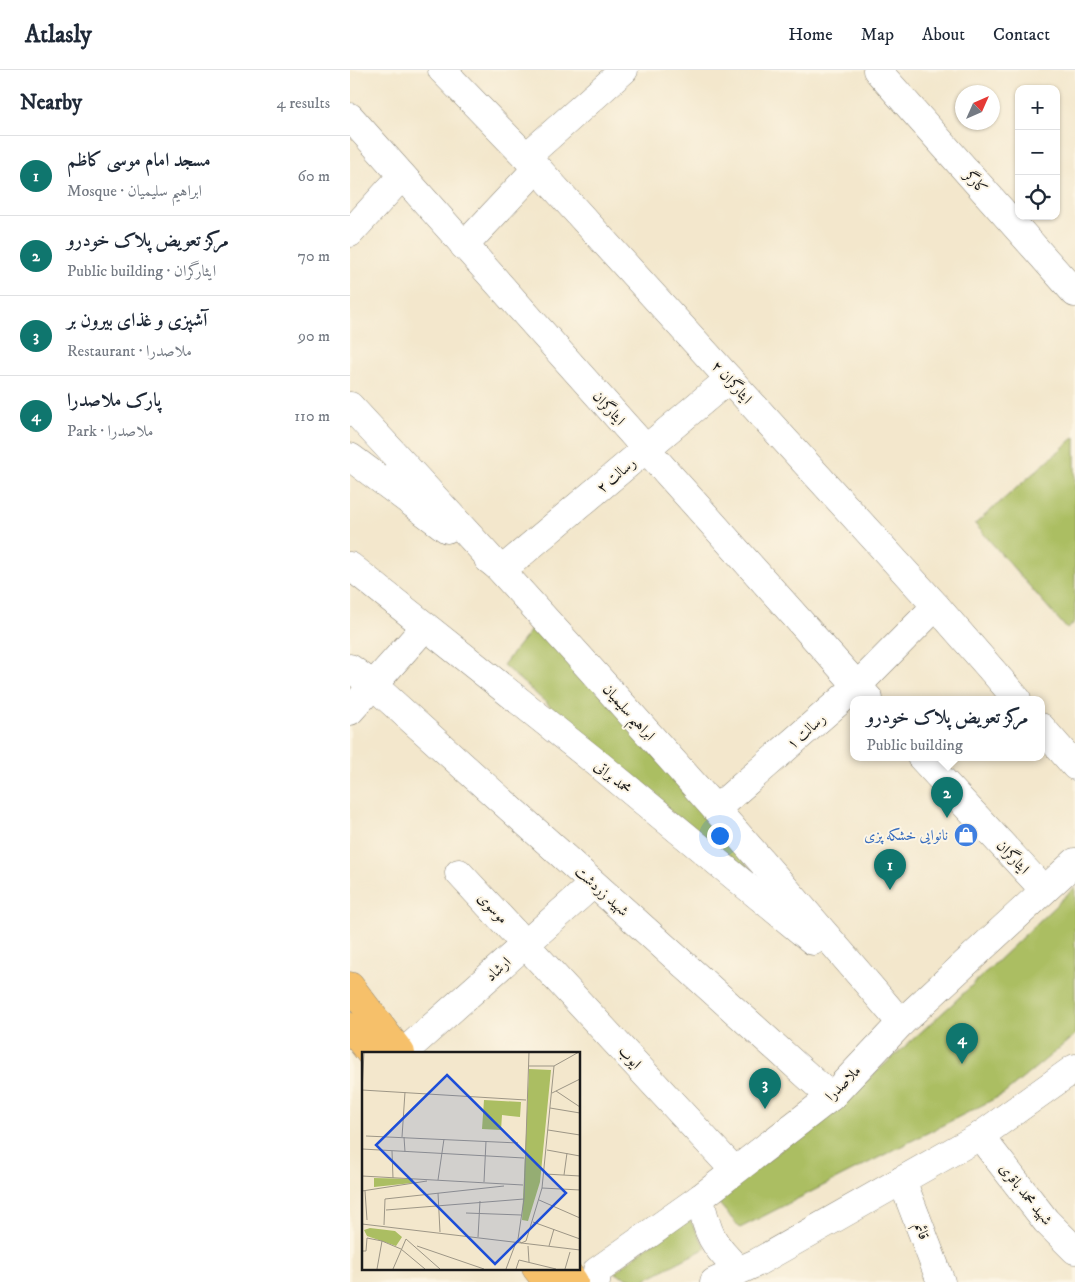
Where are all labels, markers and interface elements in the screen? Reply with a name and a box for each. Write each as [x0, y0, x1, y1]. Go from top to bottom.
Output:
text: Atlasly [25, 20, 92, 50]
text: Home [788, 24, 833, 46]
text: Map [861, 24, 894, 46]
text: About [922, 24, 965, 46]
text: Contact [993, 24, 1050, 46]
north arrow [955, 85, 1000, 130]
map controls [1015, 85, 1060, 220]
button: + [1015, 85, 1060, 130]
text: Nearby [20, 90, 82, 116]
text: 4 results [277, 93, 330, 113]
button: − [1015, 130, 1060, 175]
text: مسجد امام موسی کاظم [67, 149, 211, 172]
street label: کارگر [959, 164, 992, 198]
text: 1 [33, 166, 39, 186]
text: 60 m [298, 166, 330, 186]
button: locate [1015, 175, 1060, 220]
text: Mosque · ابراهیم سلیمیان [67, 181, 202, 201]
text: مرکز تعویض پلاک خودرو [67, 229, 229, 252]
text: 2 [32, 246, 40, 266]
text: 70 m [298, 246, 330, 266]
text: Public building · ایثارگران [67, 261, 216, 281]
text: آشپزی و غذای بیرون بر [67, 309, 207, 332]
text: 3 [33, 326, 39, 346]
text: 90 m [298, 326, 330, 346]
text: Restaurant · ملاصدرا [67, 341, 192, 361]
street label: ایثارگران ۲ [707, 356, 757, 408]
street label: ایثارگران [588, 387, 630, 429]
text: پارک ملاصدرا [67, 389, 161, 412]
text: 4 [31, 406, 41, 426]
text: 110 m [294, 406, 330, 426]
text: Park · ملاصدرا [67, 421, 153, 441]
street label: رسالت ۲ [593, 453, 640, 497]
street label: ابراهیم سلیمیان [595, 680, 659, 748]
popup [850, 696, 1045, 761]
text: مرکز تعویض پلاک خودرو [867, 706, 1028, 729]
street label: رسالت ۱ [783, 709, 830, 754]
text: Public building [867, 735, 963, 755]
street label: محمد براتی [590, 757, 635, 798]
pin: 2 [931, 777, 963, 818]
shop icon: نانوایی خشکه پزی [953, 822, 979, 848]
your location [707, 823, 733, 849]
place label: نانوایی خشکه پزی [864, 826, 948, 845]
street label: ایثارگران [992, 836, 1034, 878]
pin: 1 [874, 849, 906, 890]
street label: شهید زردشت [571, 862, 633, 921]
street label: موسوی [473, 889, 512, 928]
street label: ارشاد [482, 953, 515, 986]
pin: 4 [946, 1023, 978, 1064]
street label: ایوب [614, 1042, 645, 1073]
inset map [362, 1052, 580, 1270]
street label: ملاصدرا [821, 1061, 865, 1105]
pin: 3 [749, 1068, 781, 1109]
street label: شهید محمد باقری [995, 1159, 1056, 1229]
street label: قائم [907, 1220, 933, 1243]

